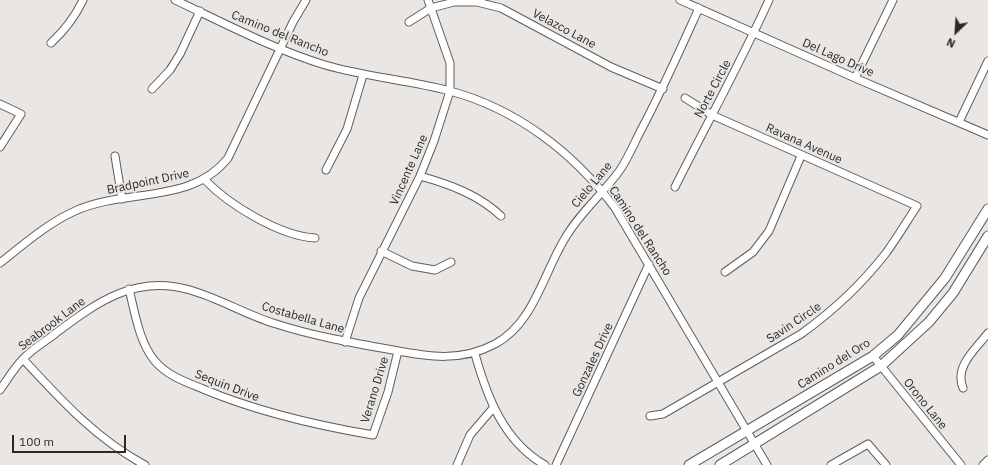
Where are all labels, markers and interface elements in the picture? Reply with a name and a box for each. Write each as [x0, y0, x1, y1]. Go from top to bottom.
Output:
street label: Velazco Lane [530, 6, 598, 52]
street label: Camino del Rancho [229, 8, 331, 60]
north arrow [936, 12, 976, 52]
text: N [944, 35, 957, 51]
street label: Del Lago Drive [800, 36, 876, 80]
street label: Norte Circle [692, 57, 734, 121]
street label: Ravana Avenue [764, 121, 844, 167]
street label: Vincente Lane [387, 132, 431, 208]
street label: Cielo Lane [569, 159, 615, 211]
street label: Bradpoint Drive [105, 166, 191, 198]
street label: Camino del Rancho [606, 184, 674, 278]
street label: Seabrook Lane [16, 294, 88, 354]
street label: Costabella Lane [260, 299, 346, 337]
street label: Savin Circle [764, 300, 824, 346]
street label: Gonzales Drive [570, 321, 616, 399]
street label: Camino del Oro [795, 336, 873, 392]
street label: Verano Drive [358, 355, 392, 425]
street label: Sequin Drive [193, 367, 261, 405]
street label: Orono Lane [900, 375, 950, 433]
scale bar [14, 427, 128, 453]
text: 100 m [19, 434, 54, 449]

